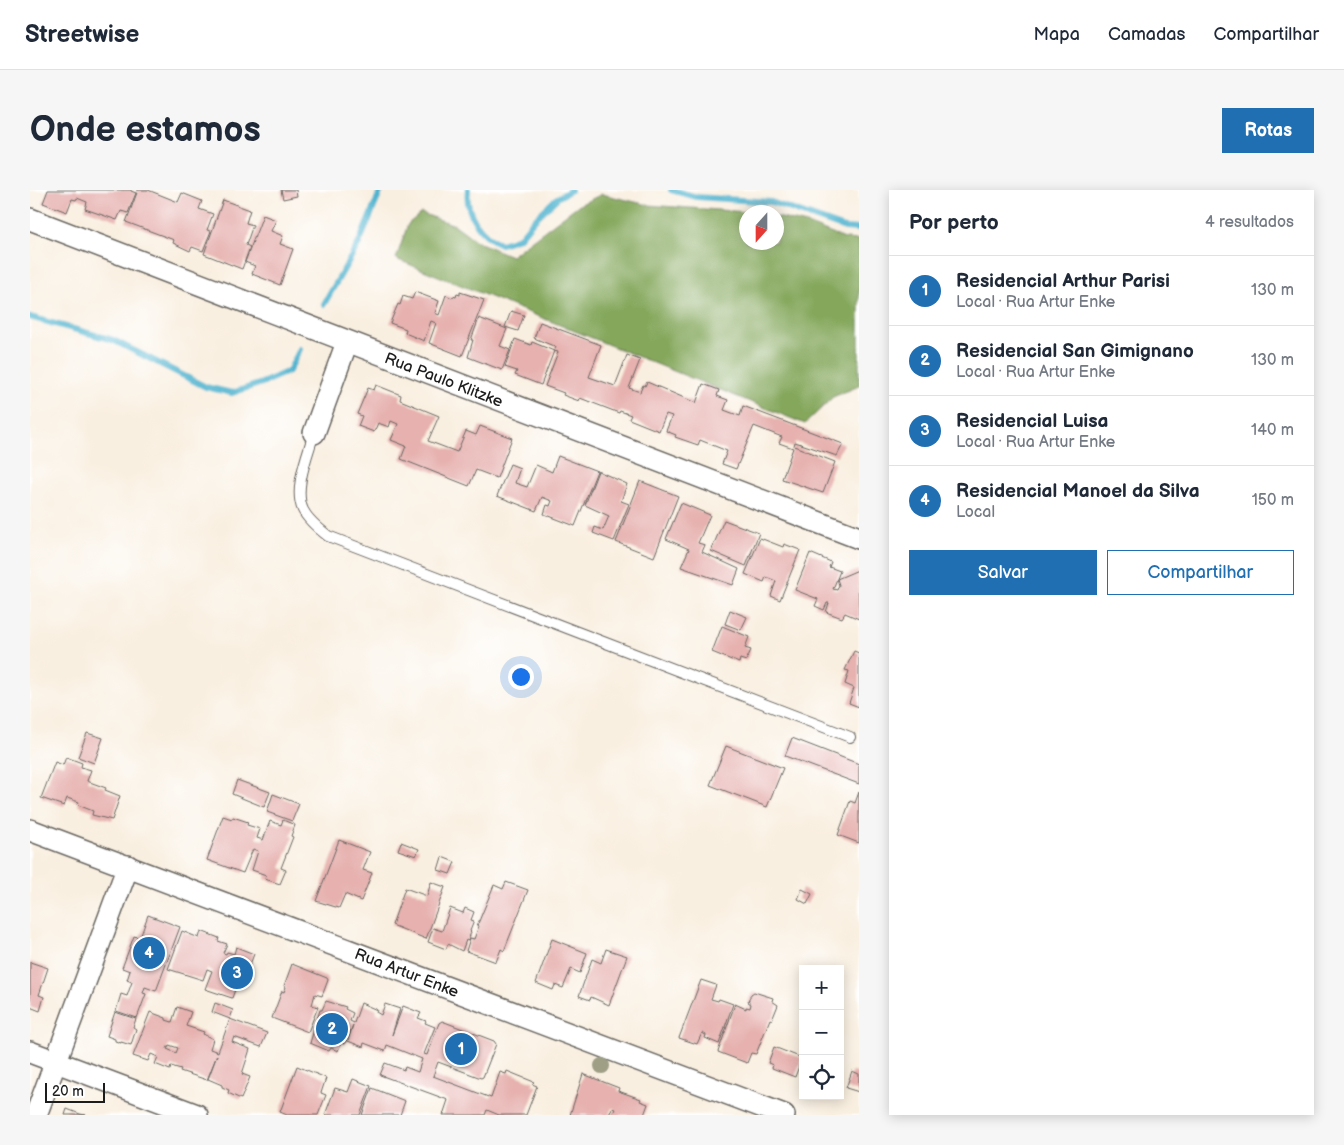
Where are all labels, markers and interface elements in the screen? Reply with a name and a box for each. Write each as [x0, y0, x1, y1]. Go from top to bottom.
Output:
text: Streetwise [25, 20, 139, 49]
text: Mapa [1034, 24, 1080, 45]
text: Camadas [1108, 24, 1185, 45]
text: Compartilhar [1213, 24, 1319, 45]
button: Rotas [1222, 108, 1314, 153]
text: Onde estamos [30, 109, 261, 152]
north arrow [739, 205, 784, 250]
text: Por perto [909, 210, 999, 235]
text: 4 resultados [1205, 213, 1294, 232]
text: Residencial Arthur Parisi [956, 270, 1170, 293]
text: 1 [922, 281, 928, 300]
text: 130 m [1251, 281, 1294, 300]
text: Local · Rua Artur Enke [956, 293, 1115, 312]
text: Residencial San Gimignano [956, 340, 1194, 363]
street label: Rua Paulo Klitzke [382, 349, 506, 412]
text: 2 [920, 351, 930, 370]
text: 130 m [1251, 351, 1294, 370]
text: Local · Rua Artur Enke [956, 363, 1115, 382]
text: Residencial Luisa [956, 410, 1109, 433]
text: 3 [920, 421, 930, 440]
text: 140 m [1251, 421, 1294, 440]
text: Local · Rua Artur Enke [956, 433, 1115, 452]
text: Residencial Manoel da Silva [956, 480, 1200, 503]
text: 4 [920, 491, 930, 510]
text: 150 m [1252, 491, 1294, 510]
text: Local [956, 503, 995, 522]
button: Salvar [909, 550, 1097, 595]
button: Compartilhar [1107, 550, 1294, 595]
your location [508, 664, 534, 690]
pin: 4 [133, 934, 165, 972]
street label: Rua Artur Enke [352, 945, 462, 1002]
pin: 3 [221, 954, 253, 992]
map controls [799, 965, 844, 1100]
button: + [799, 965, 844, 1010]
pin: 2 [316, 1010, 348, 1048]
button: − [799, 1010, 844, 1055]
pin: 1 [445, 1030, 477, 1068]
button: locate [799, 1055, 844, 1100]
scale bar [45, 1080, 105, 1103]
text: 20 m [52, 1083, 84, 1100]

